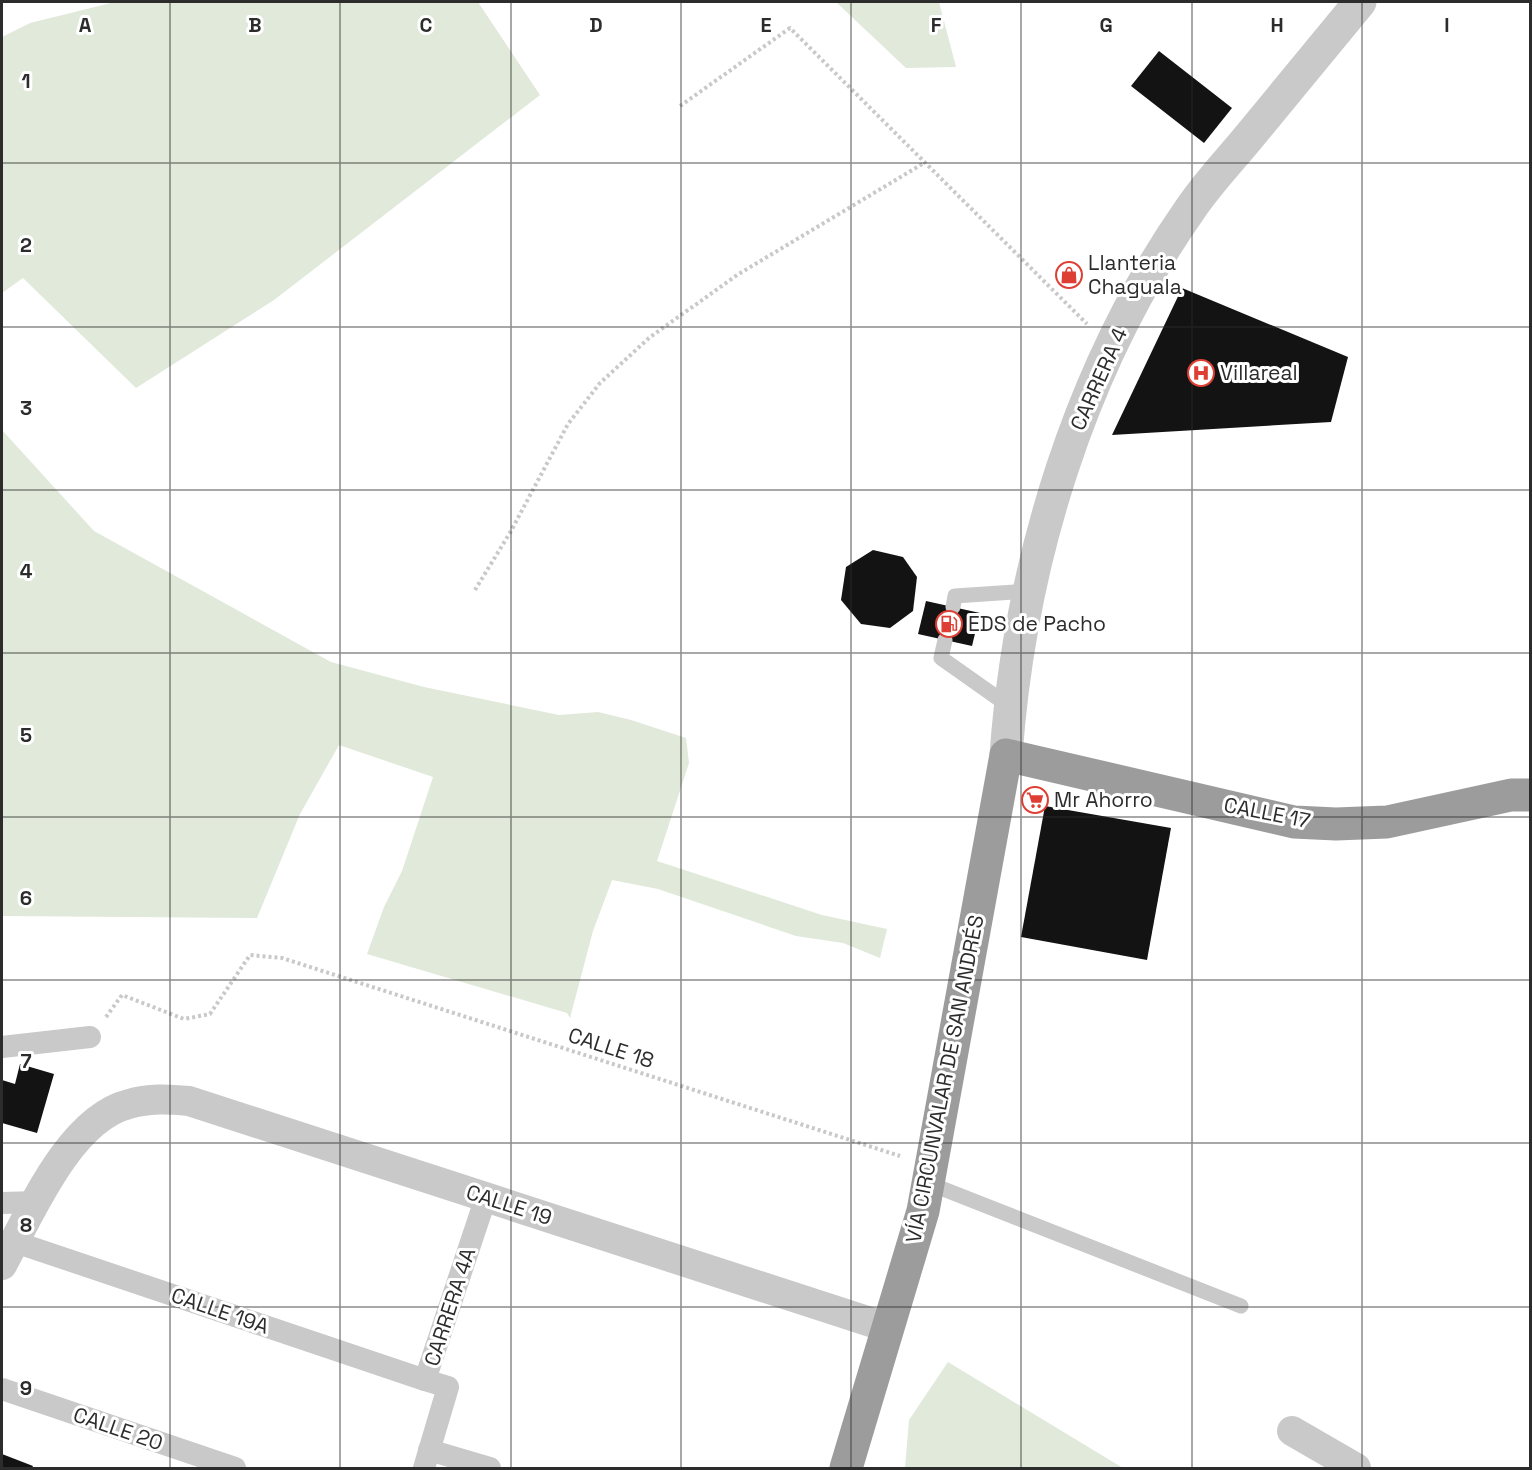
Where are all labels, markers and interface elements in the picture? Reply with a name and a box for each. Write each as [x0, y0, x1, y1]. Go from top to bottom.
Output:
text: A [79, 12, 92, 38]
text: B [248, 12, 262, 38]
text: C [420, 12, 433, 38]
text: D [589, 12, 603, 38]
text: E [760, 12, 772, 38]
text: F [931, 12, 942, 38]
text: G [1099, 12, 1113, 38]
text: H [1270, 12, 1284, 38]
text: I [1444, 12, 1450, 38]
text: 1 [21, 68, 31, 94]
text: 2 [20, 232, 32, 258]
place label: Llanteria Chaguala [1088, 249, 1182, 300]
shop icon: Llanteria Chaguala [1054, 260, 1084, 290]
street label: CARRERA 4 [1064, 323, 1133, 434]
hospital icon: Villareal [1186, 358, 1216, 388]
place label: Villareal [1220, 359, 1298, 386]
text: 3 [20, 395, 32, 421]
text: 4 [20, 558, 33, 584]
fuel station icon: EDS de Pacho [934, 609, 964, 639]
place label: EDS de Pacho [968, 610, 1106, 637]
text: 5 [20, 722, 32, 748]
supermarket icon: Mr Ahorro [1020, 785, 1050, 815]
place label: Mr Ahorro [1054, 786, 1153, 813]
street label: CALLE 17 [1222, 791, 1313, 834]
text: 6 [20, 885, 32, 911]
street label: VÍA CIRCUNVALAR DE SAN ANDRÉS [899, 913, 990, 1245]
street label: CALLE 18 [565, 1021, 657, 1074]
text: 7 [20, 1048, 32, 1074]
street label: CALLE 19 [463, 1178, 555, 1231]
text: 8 [20, 1212, 32, 1238]
street label: CARRERA 4A [418, 1244, 481, 1369]
street label: CALLE 19A [168, 1281, 273, 1340]
text: 9 [20, 1375, 32, 1401]
street label: CALLE 20 [70, 1401, 166, 1456]

